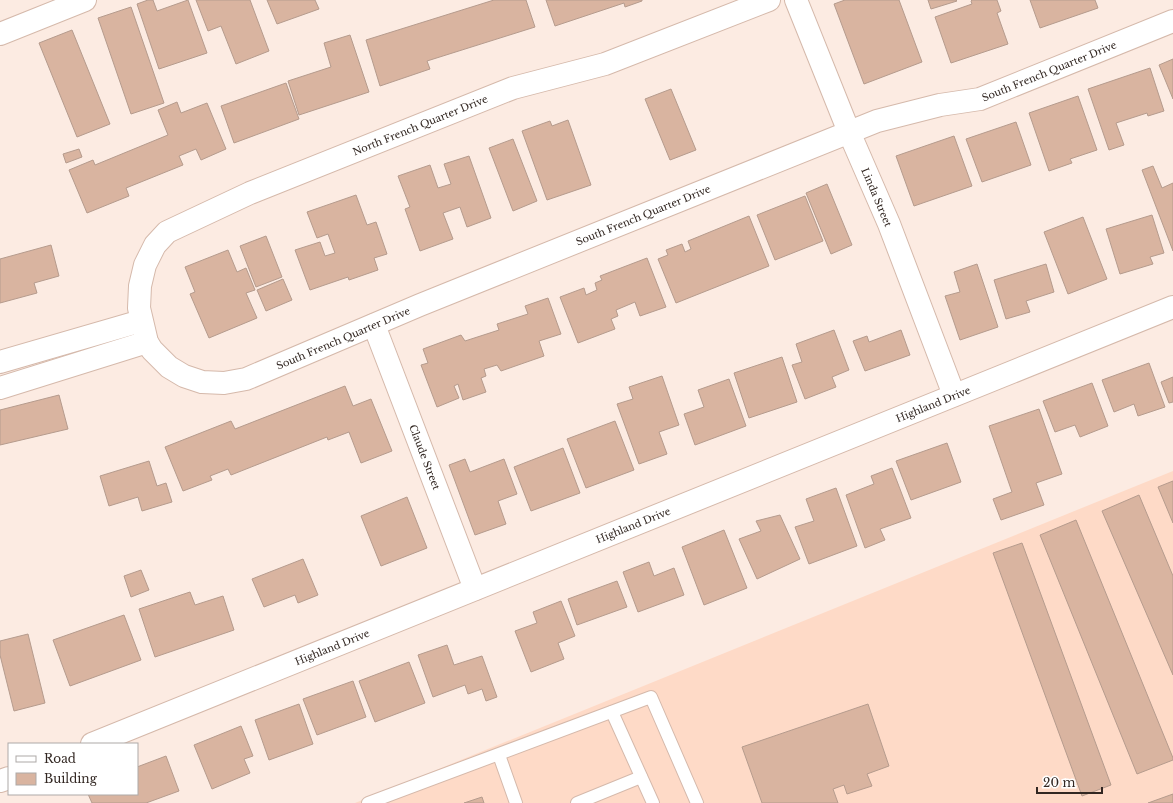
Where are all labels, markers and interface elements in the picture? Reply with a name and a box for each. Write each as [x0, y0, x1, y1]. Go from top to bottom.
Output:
street label: South French Quarter Drive [980, 38, 1119, 104]
street label: North French Quarter Drive [351, 92, 490, 159]
street label: Linda Street [858, 166, 895, 229]
street label: South French Quarter Drive [574, 182, 713, 248]
street label: South French Quarter Drive [274, 304, 412, 373]
street label: Highland Drive [894, 383, 973, 425]
street label: Claude Street [406, 423, 443, 492]
street label: Highland Drive [594, 504, 673, 546]
street label: Highland Drive [293, 626, 372, 668]
legend [8, 743, 138, 795]
text: Road [44, 751, 76, 766]
scale bar [1037, 769, 1102, 795]
text: Building [44, 771, 98, 786]
text: 20 m [1043, 775, 1075, 790]

